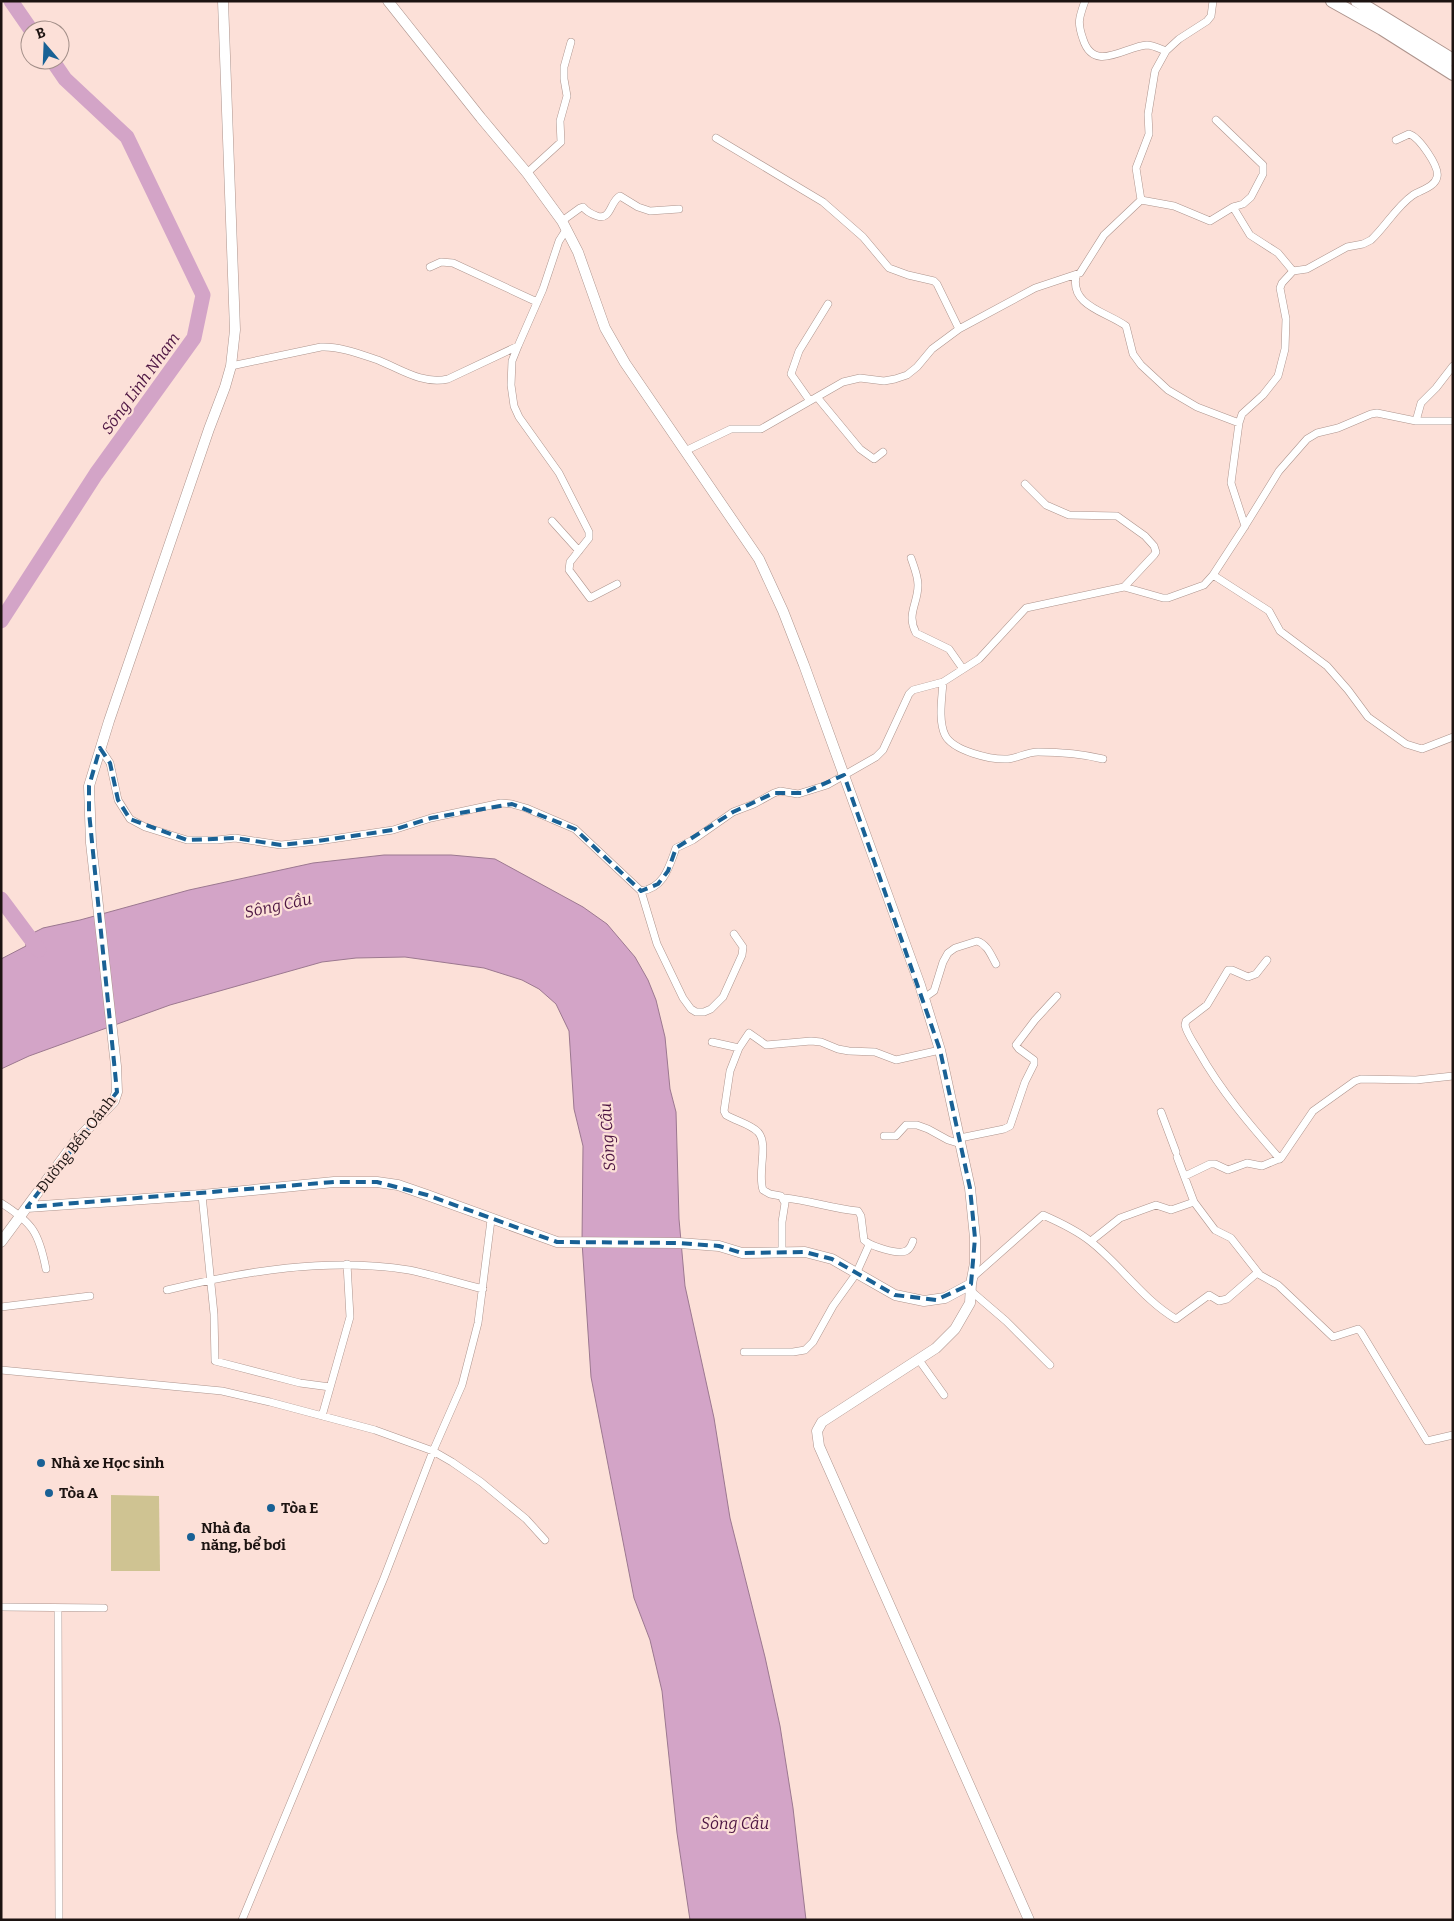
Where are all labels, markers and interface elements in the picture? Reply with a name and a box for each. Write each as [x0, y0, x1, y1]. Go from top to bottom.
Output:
north arrow [20, 20, 70, 70]
text: B [34, 24, 48, 43]
water label: Sông Linh Nham [97, 329, 184, 438]
water label: Sông Cầu [243, 888, 313, 922]
street label: Đường Bến Oánh [33, 1092, 120, 1196]
water label: Sông Cầu [595, 1102, 619, 1172]
place label: Nhà xe Học sinh [51, 1454, 165, 1472]
marker: Nhà xe Học sinh [35, 1457, 47, 1469]
place label: Tòa A [59, 1484, 98, 1502]
marker: Tòa A [43, 1487, 55, 1499]
place label: Tòa E [281, 1499, 319, 1517]
marker: Tòa E [265, 1502, 277, 1514]
place label: Nhà đa năng, bể bơi [201, 1519, 286, 1554]
marker: Nhà đa năng, bể bơi [185, 1531, 197, 1543]
water label: Sông Cầu [701, 1813, 769, 1833]

